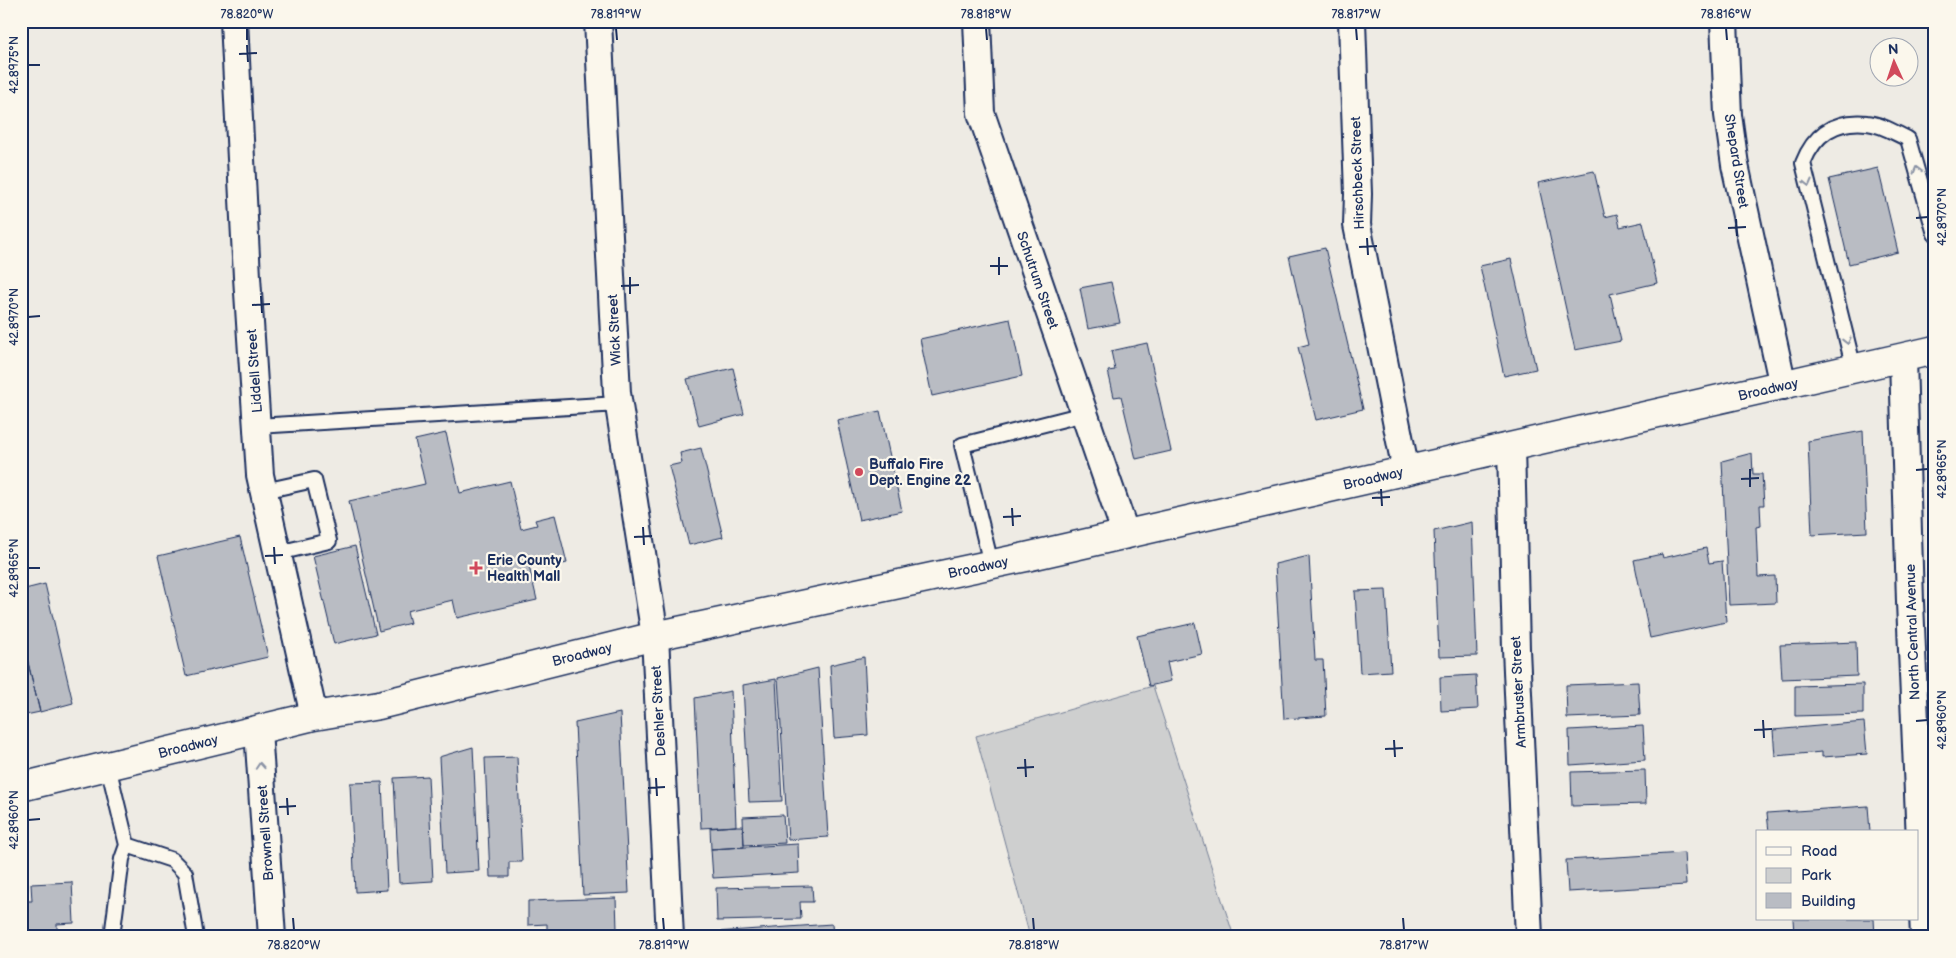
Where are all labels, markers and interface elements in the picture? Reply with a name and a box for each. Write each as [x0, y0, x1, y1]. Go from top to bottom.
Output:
text: 78.820°W [221, 7, 273, 22]
text: 78.819°W [591, 7, 641, 22]
text: 78.818°W [961, 7, 1011, 22]
text: 78.817°W [1331, 7, 1381, 22]
text: 78.816°W [1701, 7, 1751, 22]
text: 42.8975°N [7, 36, 22, 94]
north arrow [1868, 38, 1918, 88]
text: N [1888, 41, 1899, 58]
street label: Shepard Street [1721, 113, 1752, 210]
street label: Hirschbeck Street [1347, 115, 1368, 230]
one-way arrow [1912, 166, 1922, 175]
one-way arrow [1802, 179, 1813, 188]
text: 42.8970°N [1935, 188, 1950, 246]
street label: Schutrum Street [1013, 229, 1062, 332]
text: 42.8970°N [7, 288, 22, 346]
street label: Wick Street [604, 293, 625, 366]
street label: Liddell Street [243, 328, 266, 413]
one-way arrow [1841, 336, 1852, 345]
street label: Broadway [1736, 374, 1801, 405]
text: 42.8965°N [1935, 439, 1950, 499]
place label: Buffalo Fire Dept. Engine 22 [869, 456, 972, 489]
street label: Broadway [1341, 463, 1406, 494]
marker: Buffalo Fire Dept. Engine 22 [853, 466, 865, 478]
text: 42.8965°N [7, 538, 22, 598]
place label: Erie County Health Mall [487, 552, 562, 585]
street label: Broadway [946, 553, 1010, 582]
marker: Erie County Health Mall [469, 561, 483, 575]
street label: North Central Avenue [1902, 563, 1923, 701]
street label: Armbruster Street [1507, 635, 1530, 748]
street label: Broadway [550, 639, 615, 670]
street label: Deshler Street [648, 664, 669, 757]
text: 42.8960°N [1935, 690, 1950, 750]
street label: Broadway [156, 731, 221, 762]
one-way arrow [255, 762, 266, 770]
street label: Brownell Street [254, 784, 277, 881]
text: 42.8960°N [7, 790, 22, 850]
legend [1756, 830, 1918, 920]
text: Road [1801, 842, 1837, 861]
text: Park [1801, 866, 1832, 885]
text: Building [1801, 892, 1856, 911]
text: 78.820°W [268, 938, 320, 953]
text: 78.819°W [639, 938, 689, 953]
text: 78.818°W [1009, 938, 1059, 953]
text: 78.817°W [1379, 938, 1429, 953]

